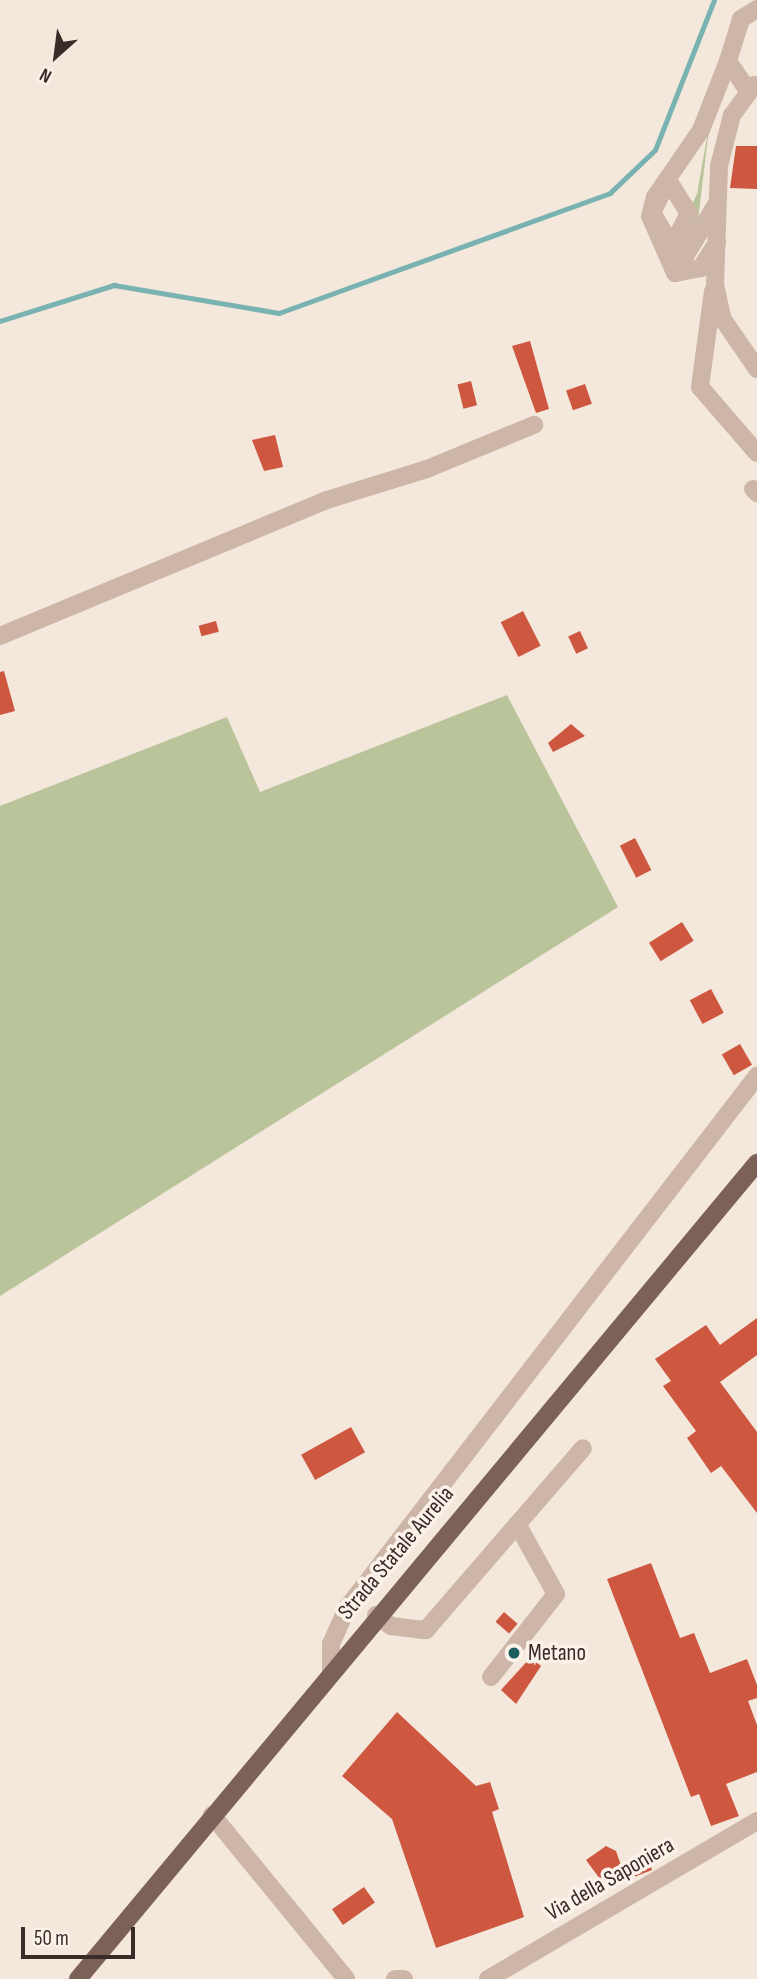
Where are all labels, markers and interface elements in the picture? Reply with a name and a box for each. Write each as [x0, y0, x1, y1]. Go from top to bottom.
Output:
north arrow [21, 21, 91, 91]
text: N [36, 62, 56, 88]
street label: Strada Statale Aurelia [332, 1481, 460, 1625]
place label: Metano [528, 1639, 586, 1667]
marker: Metano [506, 1645, 522, 1661]
street label: Via della Saponiera [541, 1831, 679, 1927]
scale bar [24, 1912, 138, 1956]
text: 50 m [34, 1926, 69, 1951]

